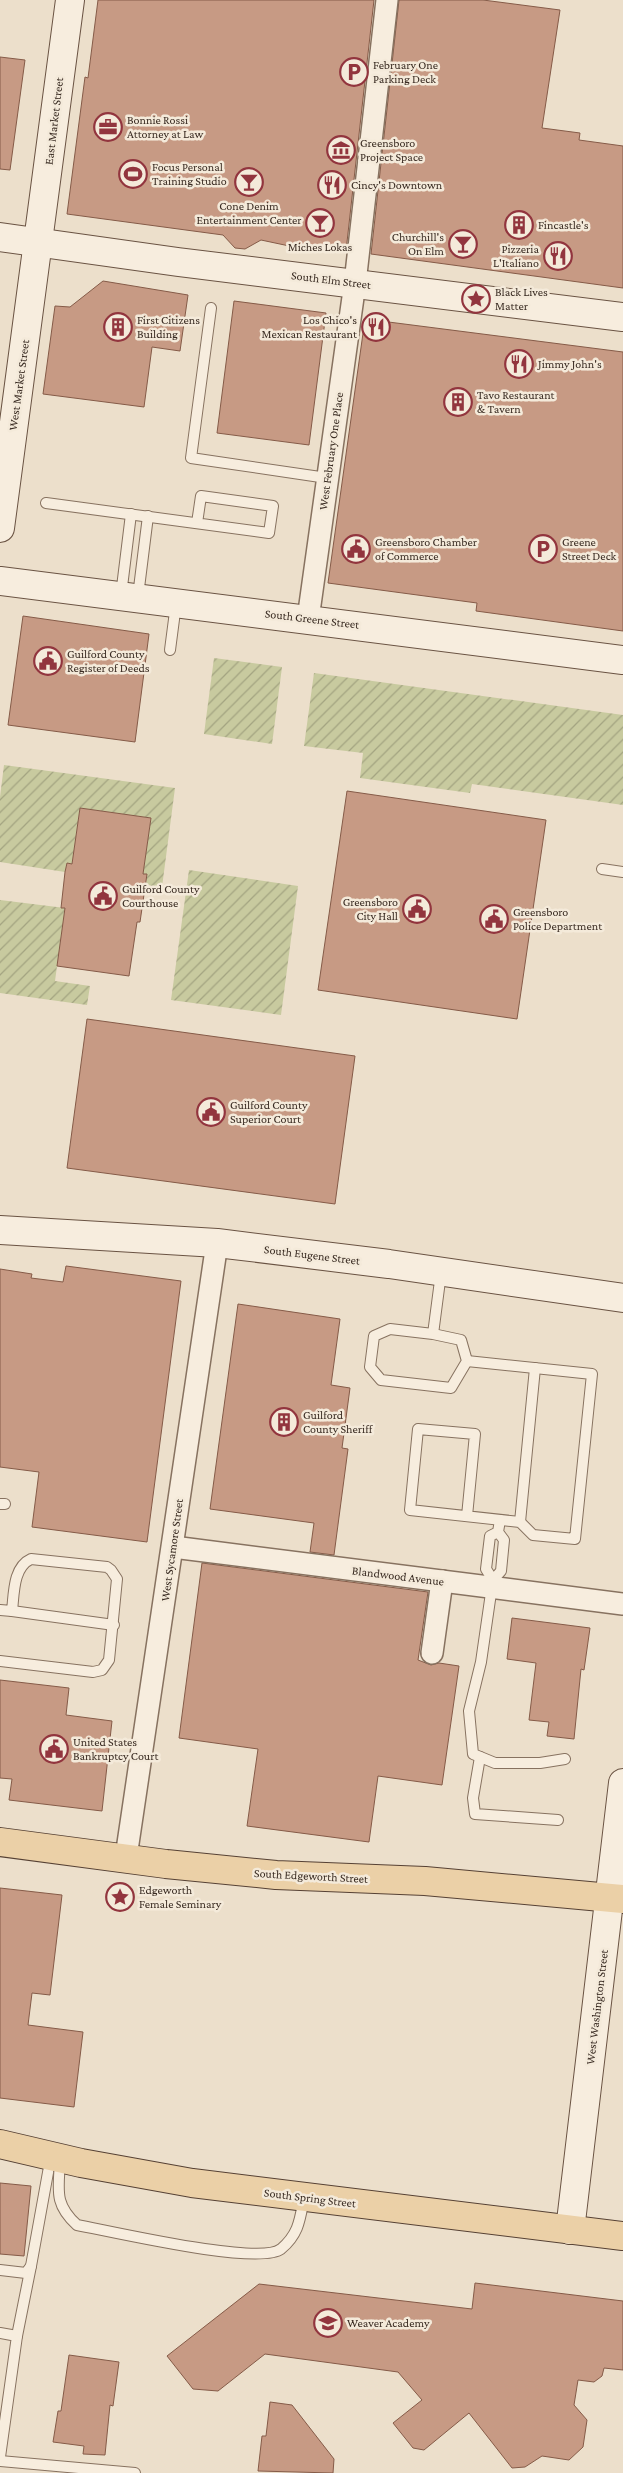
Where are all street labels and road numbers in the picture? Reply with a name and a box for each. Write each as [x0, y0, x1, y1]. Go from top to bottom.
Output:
street label: East Market Street [42, 75, 66, 166]
street label: South Elm Street [290, 268, 373, 292]
street label: West Market Street [6, 338, 32, 431]
street label: West February One Place [316, 391, 346, 511]
street label: South Greene Street [264, 606, 361, 632]
street label: South Eugene Street [263, 1242, 362, 1268]
street label: West Sycamore Street [158, 1497, 186, 1602]
street label: Blandwood Avenue [351, 1563, 445, 1589]
street label: South Edgeworth Street [254, 1866, 369, 1886]
street label: West Washington Street [583, 1948, 611, 2065]
street label: South Spring Street [263, 2185, 358, 2211]

